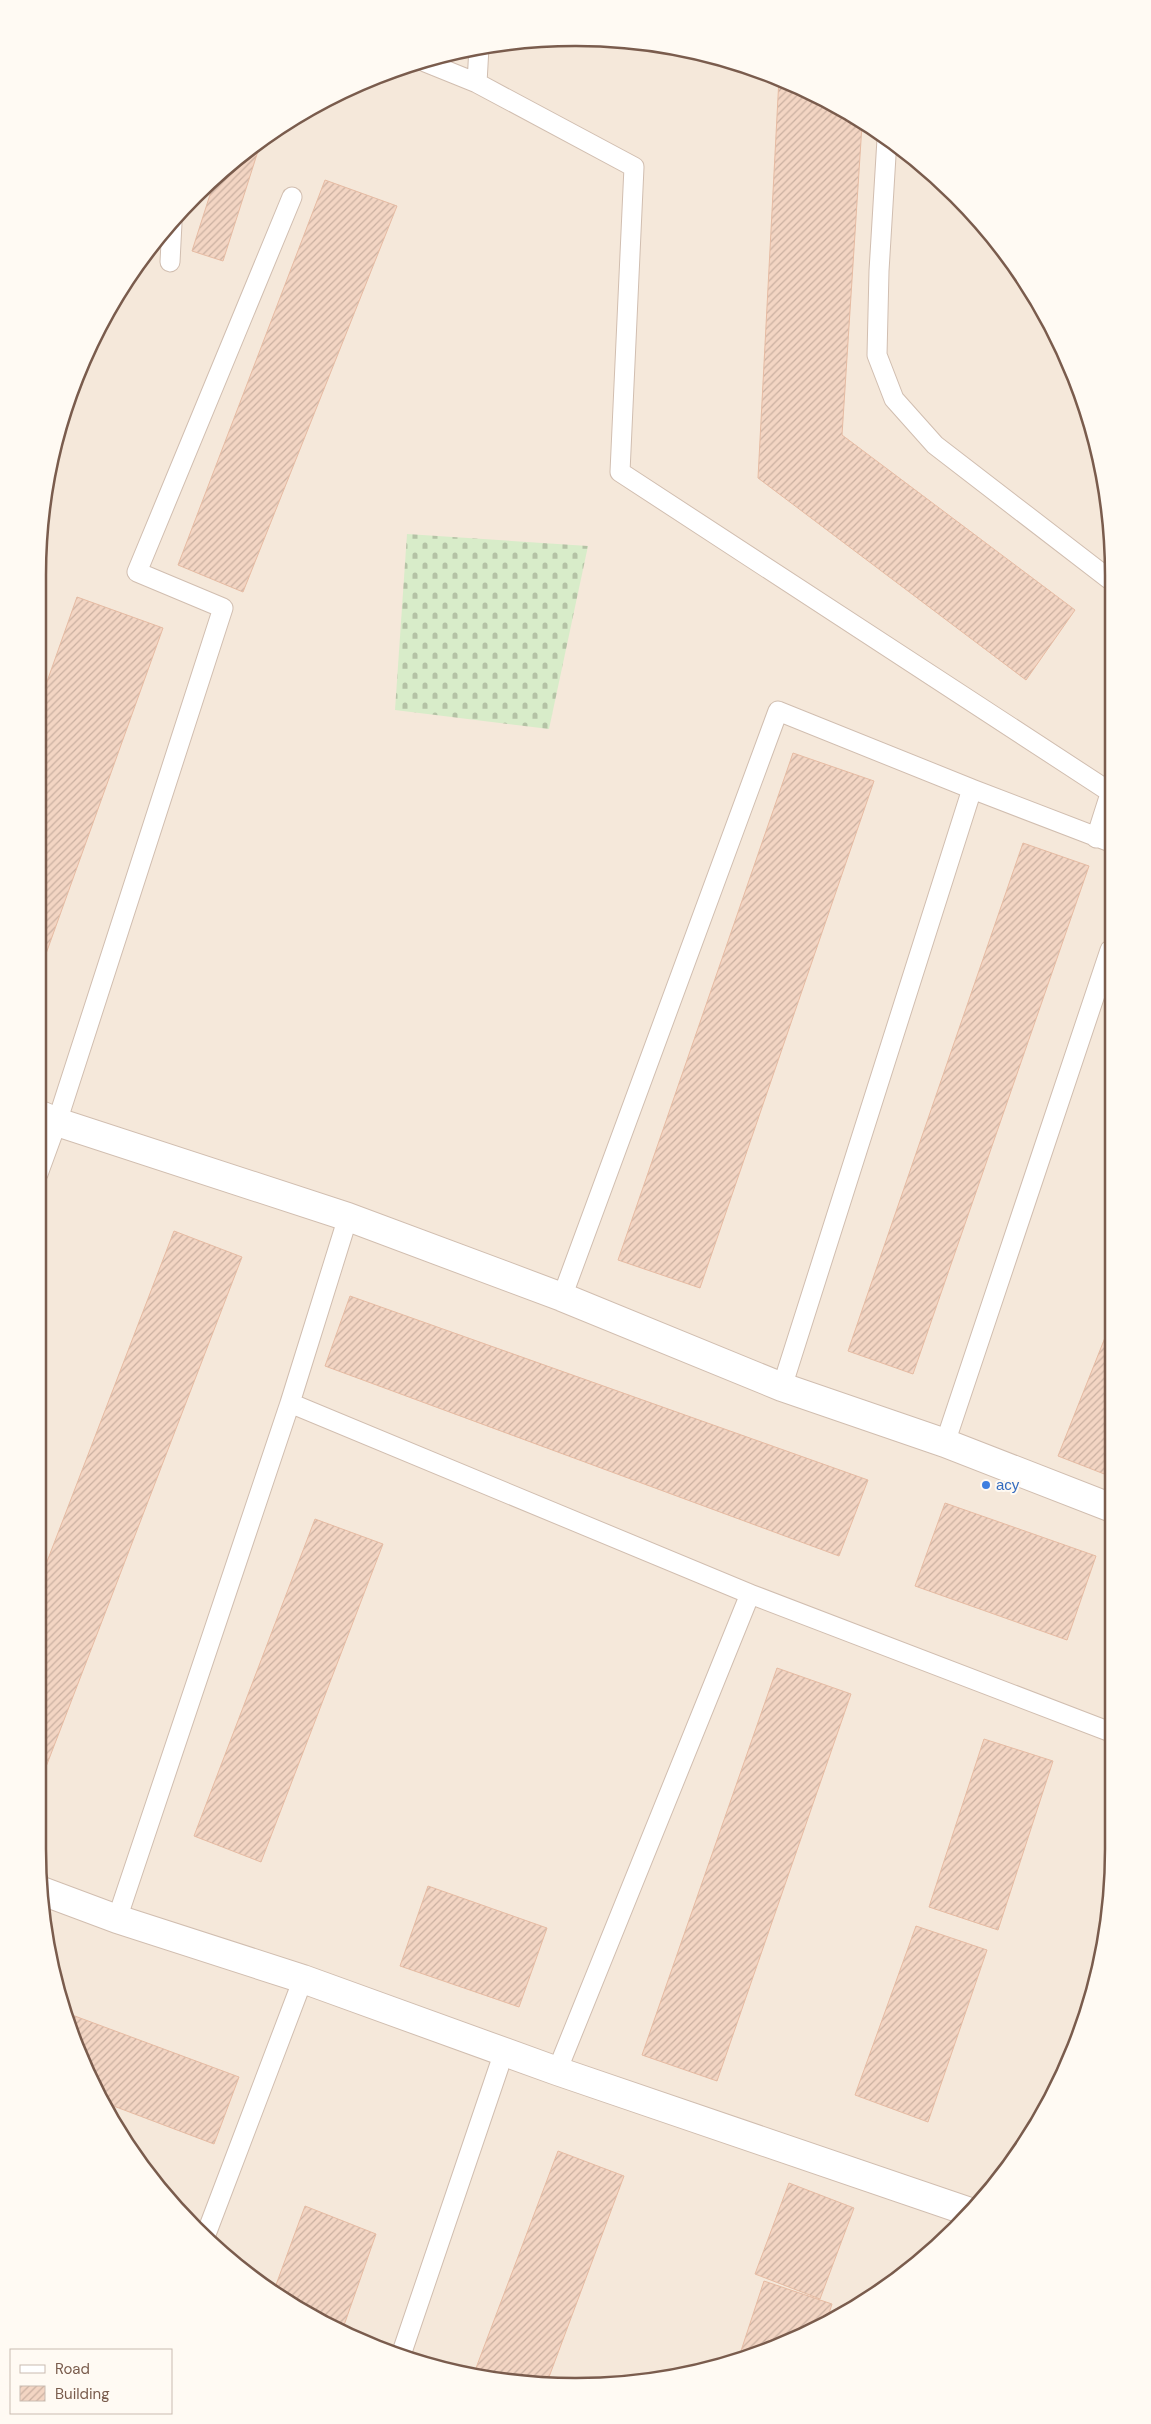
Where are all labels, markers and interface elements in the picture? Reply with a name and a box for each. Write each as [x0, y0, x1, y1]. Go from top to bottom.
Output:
place label: асу [996, 1475, 1020, 1495]
marker: асу [980, 1479, 992, 1491]
legend [10, 2349, 172, 2414]
text: Road [55, 2359, 90, 2379]
text: Building [55, 2384, 110, 2404]

